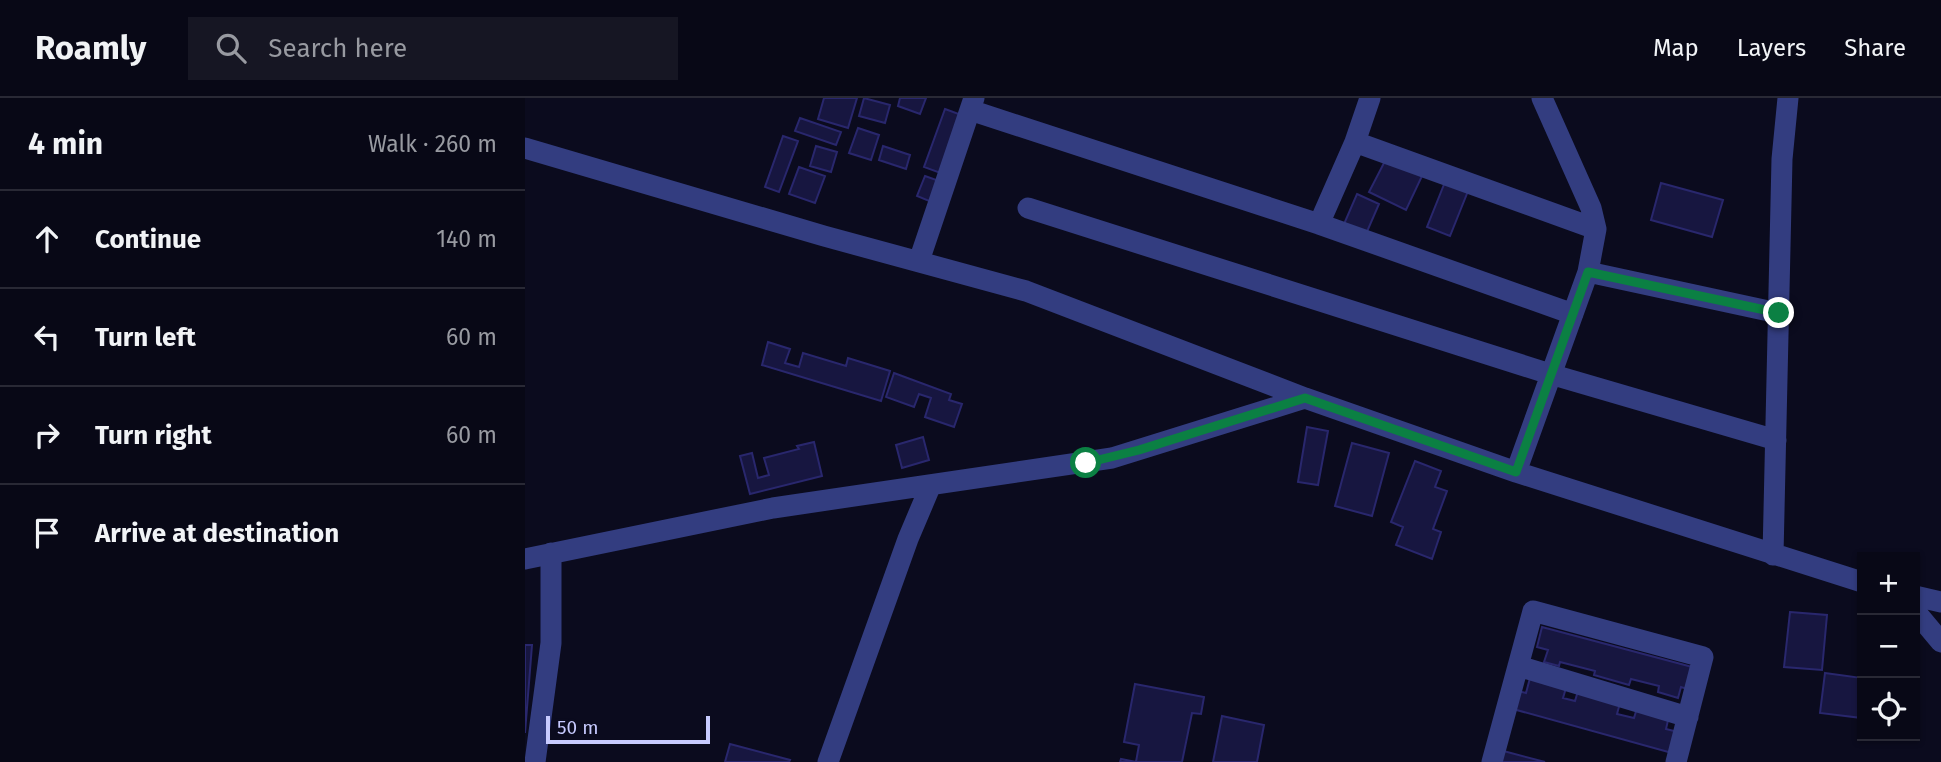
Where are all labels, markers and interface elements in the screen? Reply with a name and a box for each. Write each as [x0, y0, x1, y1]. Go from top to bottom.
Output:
search box [188, 17, 678, 80]
text: Roamly [35, 28, 146, 68]
icon: search [212, 29, 250, 67]
text: Search here [268, 33, 407, 64]
text: Map [1653, 34, 1699, 62]
text: Layers [1737, 34, 1806, 62]
text: Share [1844, 34, 1906, 62]
text: 4 min [28, 126, 103, 162]
text: Walk · 260 m [368, 130, 497, 158]
icon: ahead [28, 220, 66, 258]
text: Continue [95, 224, 201, 255]
text: 140 m [436, 225, 497, 253]
route end [1763, 297, 1794, 328]
icon: left [28, 318, 66, 356]
text: Turn left [95, 322, 196, 353]
text: 60 m [446, 323, 497, 351]
icon: right [28, 416, 66, 454]
text: Turn right [95, 420, 212, 451]
text: 60 m [446, 421, 497, 449]
route start [1070, 447, 1101, 478]
icon: arrive [28, 514, 66, 552]
text: Arrive at destination [95, 518, 339, 549]
map controls [1857, 552, 1920, 741]
button: + [1857, 552, 1920, 615]
button: − [1857, 615, 1920, 678]
button: locate [1857, 678, 1920, 741]
scale bar [546, 713, 711, 745]
text: 50 m [557, 716, 598, 739]

